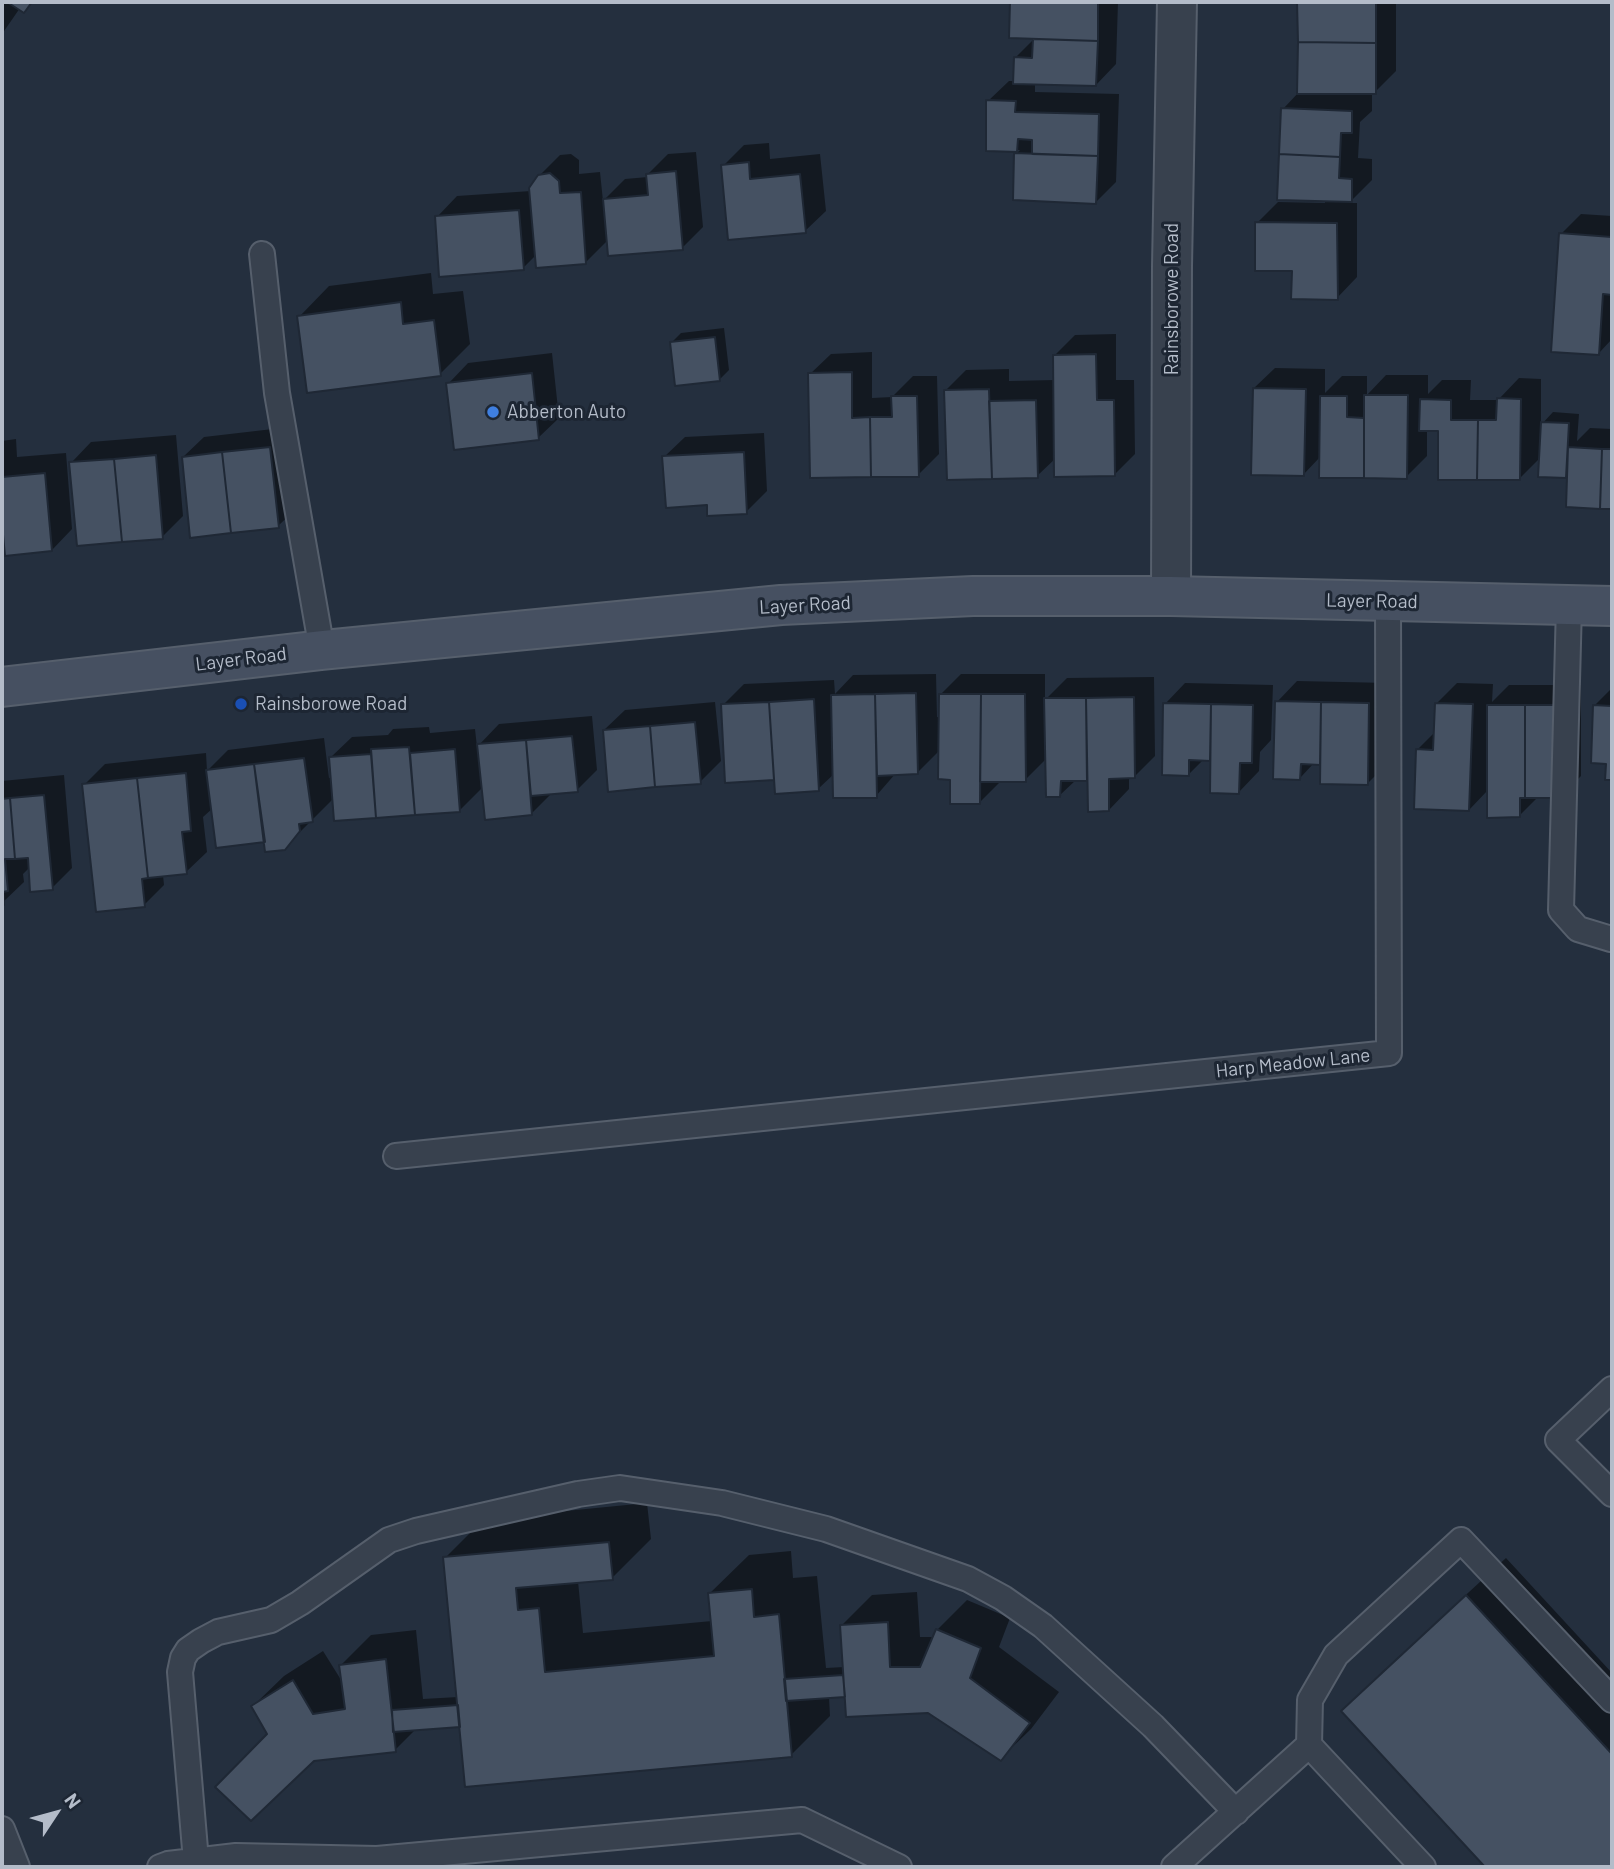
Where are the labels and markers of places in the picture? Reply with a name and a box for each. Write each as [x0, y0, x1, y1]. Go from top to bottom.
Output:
place label: Abberton Auto [507, 401, 626, 423]
marker: Abberton Auto [485, 404, 501, 420]
place label: Rainsborowe Road [255, 693, 407, 715]
marker: Rainsborowe Road [233, 696, 249, 712]

